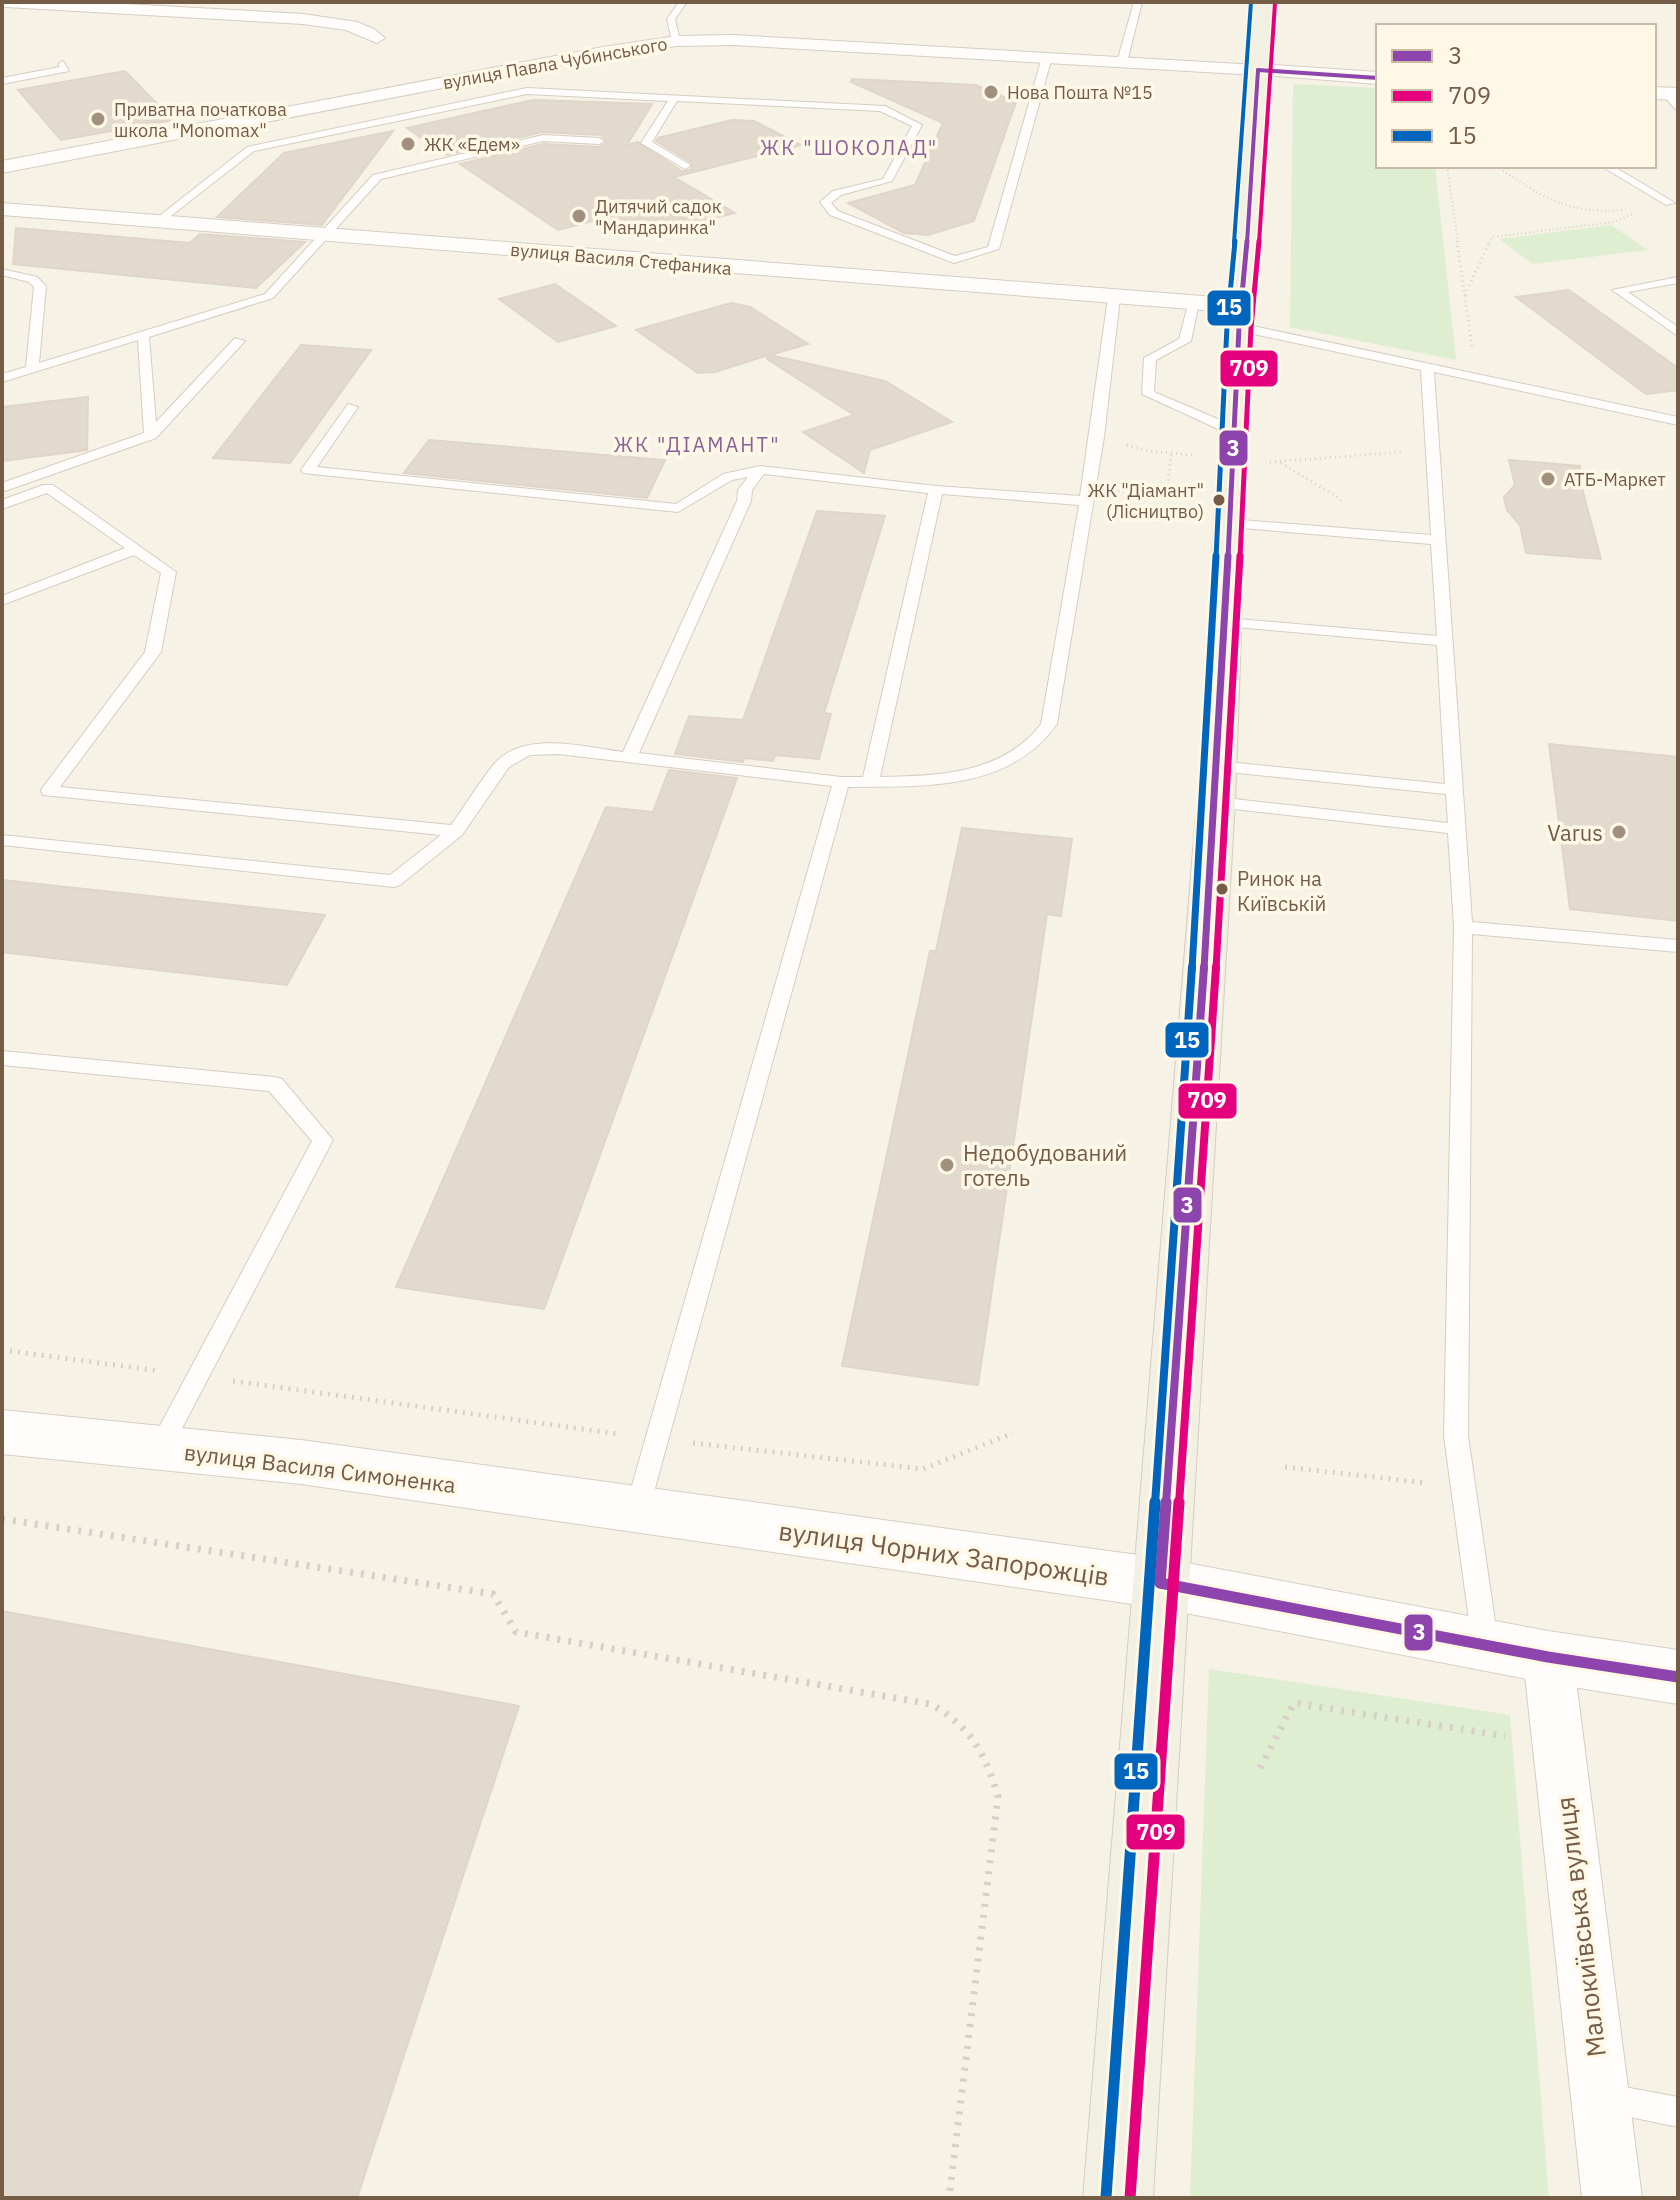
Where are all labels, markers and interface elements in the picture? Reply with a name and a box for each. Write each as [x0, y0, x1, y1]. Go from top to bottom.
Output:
legend [1376, 24, 1656, 168]
street label: вулиця Павла Чубинського [441, 32, 669, 94]
text: 3 [1448, 39, 1462, 71]
text: 709 [1448, 79, 1491, 111]
place label: Нова Пошта №15 [1007, 81, 1153, 104]
marker: Нова Пошта №15 [982, 83, 1000, 101]
place label: Приватна початкова школа "Monomax" [114, 98, 287, 142]
marker: Приватна початкова школа "Monomax" [89, 110, 107, 128]
text: 15 [1448, 119, 1477, 151]
place label: ЖК «Едем» [424, 133, 520, 156]
district label: ЖК "ШОКОЛАД" [760, 134, 938, 161]
marker: ЖК «Едем» [399, 135, 417, 153]
place label: Дитячий садок "Мандаринка" [595, 195, 722, 239]
marker: Дитячий садок "Мандаринка" [570, 207, 588, 225]
street label: вулиця Василя Стефаника [509, 238, 733, 280]
line badge: 15 [1206, 289, 1252, 327]
text: 15 [1216, 292, 1242, 321]
line badge: 709 [1219, 349, 1279, 388]
text: 709 [1229, 353, 1269, 382]
line badge: 3 [1218, 429, 1249, 467]
district label: ЖК "ДІАМАНТ" [613, 431, 781, 458]
text: 3 [1226, 433, 1240, 462]
place label: АТБ-Маркет [1564, 468, 1666, 491]
marker: АТБ-Маркет [1539, 470, 1557, 488]
place label: ЖК "Діамант" (Лісництво) [1088, 479, 1204, 523]
marker: ЖК "Діамант" (Лісництво) [1211, 492, 1227, 508]
place label: Varus [1547, 818, 1603, 847]
marker: Varus [1610, 823, 1628, 841]
place label: Ринок на Київській [1237, 865, 1326, 917]
marker: Ринок на Київській [1214, 881, 1230, 897]
line badge: 15 [1164, 1021, 1210, 1059]
text: 15 [1174, 1025, 1200, 1054]
line badge: 709 [1177, 1082, 1238, 1120]
text: 709 [1187, 1085, 1227, 1114]
place label: Недобудований готель [963, 1138, 1127, 1192]
marker: Недобудований готель [938, 1156, 956, 1174]
line badge: 3 [1172, 1186, 1203, 1224]
text: 3 [1180, 1190, 1194, 1219]
street label: вулиця Василя Симоненка [182, 1437, 458, 1499]
street label: вулиця Чорних Запорожців [777, 1513, 1111, 1593]
line badge: 3 [1403, 1613, 1434, 1652]
text: 3 [1412, 1617, 1426, 1646]
line badge: 15 [1113, 1752, 1159, 1791]
text: 15 [1123, 1756, 1149, 1785]
street label: Малокиївська вулиця [1547, 1795, 1613, 2059]
line badge: 709 [1125, 1813, 1186, 1851]
text: 709 [1136, 1817, 1176, 1846]

